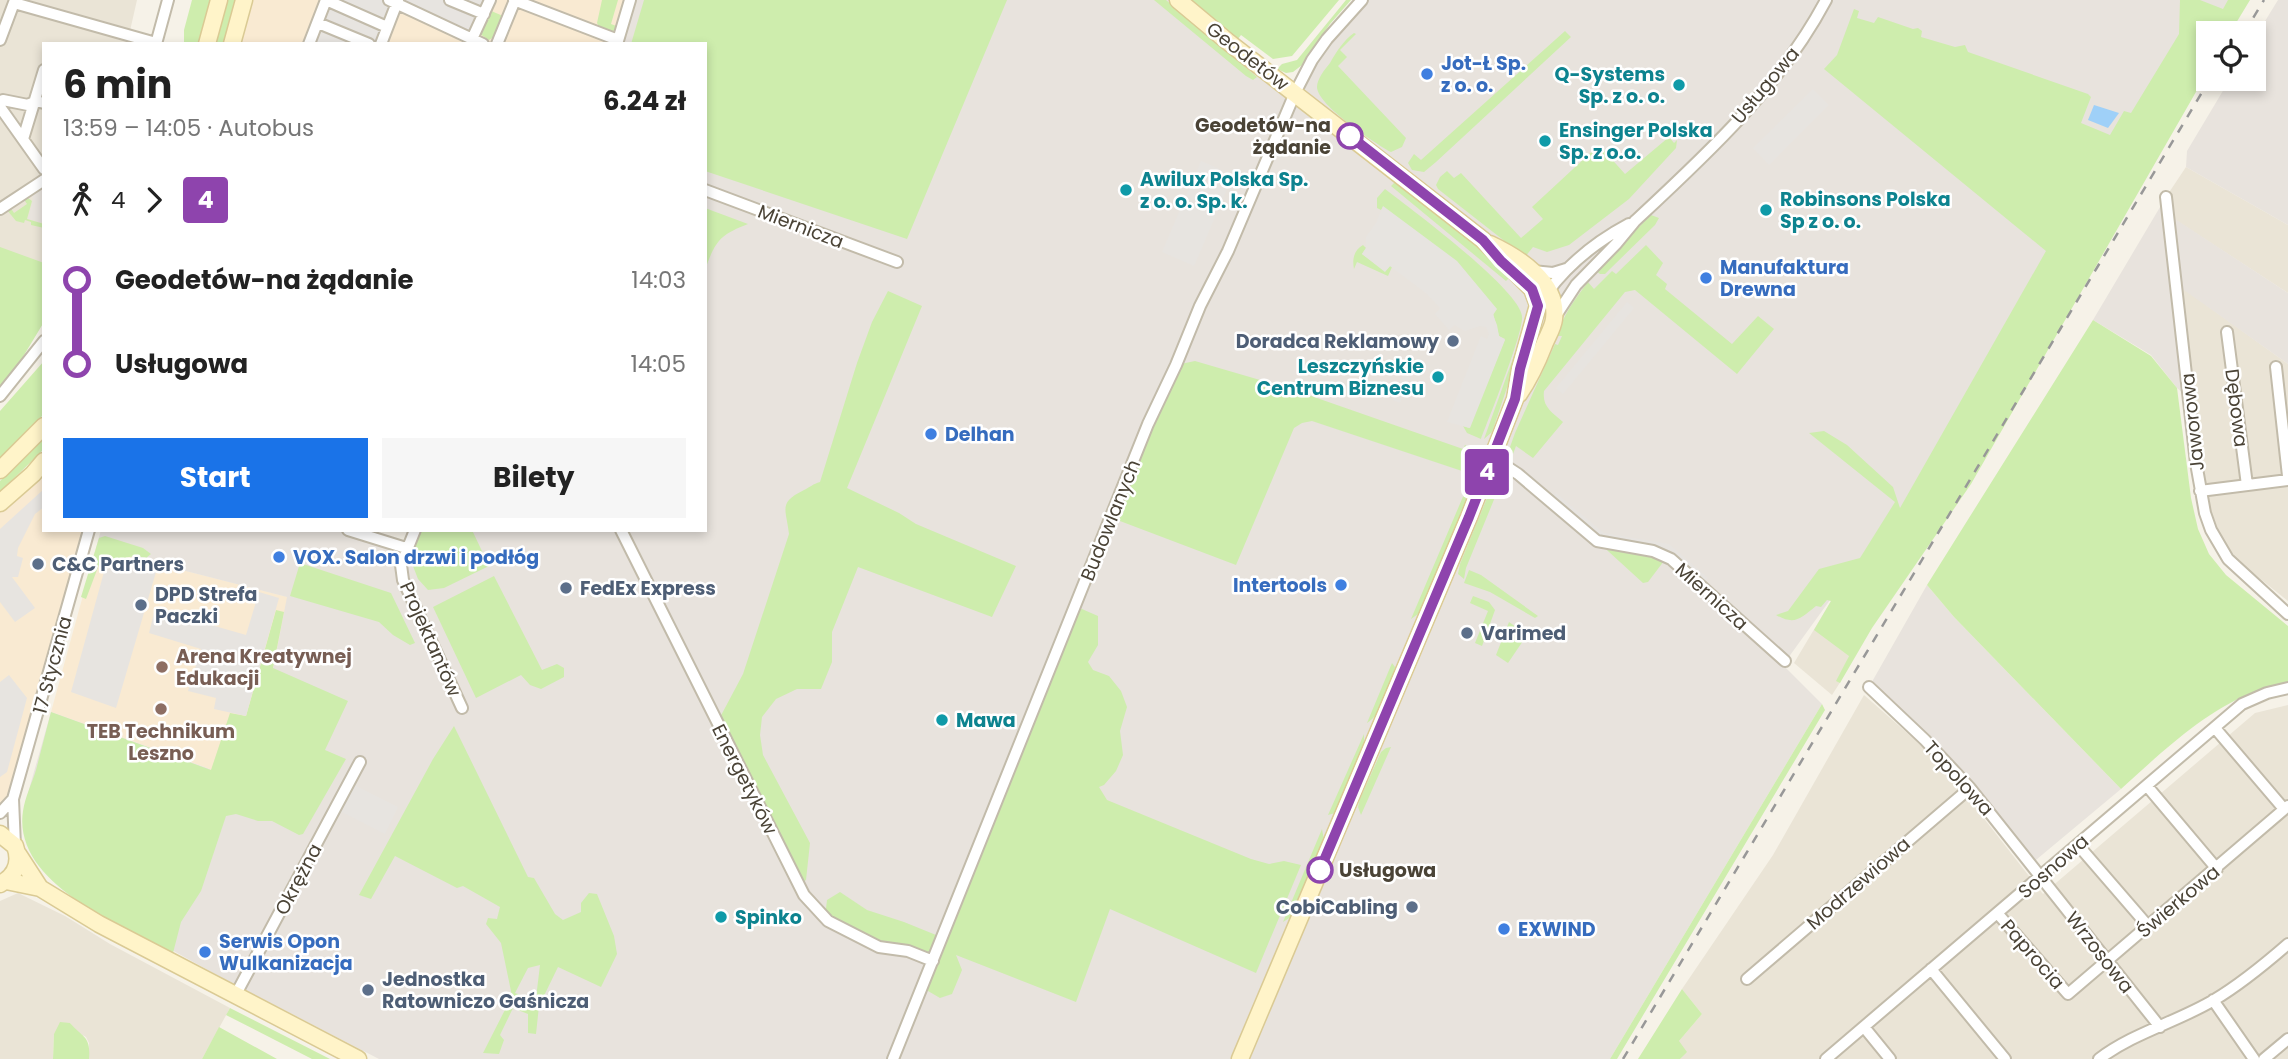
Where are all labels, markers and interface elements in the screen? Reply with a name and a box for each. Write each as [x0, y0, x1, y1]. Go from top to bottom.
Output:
street label: Geodetów [1201, 16, 1295, 97]
map controls [2196, 21, 2266, 91]
button: locate [2196, 21, 2266, 91]
street label: Usługowa [1725, 41, 1806, 130]
place label: Jot-Ł Sp. z o. o. [1441, 50, 1526, 99]
text: 6 min [63, 58, 172, 111]
place label: Q-Systems Sp. z o. o. [1555, 61, 1665, 110]
marker: Jot-Ł Sp. z o. o. [1419, 66, 1435, 82]
marker: Q-Systems Sp. z o. o. [1671, 77, 1687, 93]
text: 6.24 zł [603, 83, 686, 119]
text: 13:59 – 14:05 · Autobus [63, 112, 314, 144]
place label: Geodetów-na żądanie [1195, 112, 1331, 161]
place label: Ensinger Polska Sp. z o.o. [1559, 117, 1713, 166]
marker: Geodetów-na żądanie [1337, 123, 1363, 149]
marker: Ensinger Polska Sp. z o.o. [1537, 133, 1553, 149]
place label: Awilux Polska Sp. z o. o. Sp. k. [1140, 166, 1308, 215]
icon: walk [63, 181, 101, 219]
icon: forward [135, 181, 173, 219]
marker: Awilux Polska Sp. z o. o. Sp. k. [1118, 182, 1134, 198]
text: 4 [197, 183, 214, 216]
text: 4 [111, 184, 125, 216]
place label: Robinsons Polska Sp z o. o. [1780, 186, 1951, 235]
street label: Miernicza [754, 198, 848, 255]
marker: Robinsons Polska Sp z o. o. [1758, 202, 1774, 218]
place label: Manufaktura Drewna [1720, 254, 1849, 303]
text: Geodetów-na żądanie [115, 262, 414, 298]
text: 14:03 [631, 264, 686, 296]
marker: Manufaktura Drewna [1698, 270, 1714, 286]
place label: Doradca Reklamowy [1236, 328, 1440, 355]
marker: Doradca Reklamowy [1445, 333, 1461, 349]
text: Usługowa [115, 346, 248, 382]
text: 14:05 [630, 348, 686, 380]
place label: Leszczyńskie Centrum Biznesu [1257, 353, 1424, 402]
street label: Dębowa [2218, 367, 2255, 449]
marker: Leszczyńskie Centrum Biznesu [1430, 369, 1446, 385]
street label: Jaworowa [2174, 372, 2211, 472]
place label: Delhan [945, 421, 1015, 448]
marker: Delhan [923, 426, 939, 442]
button: Start [63, 438, 368, 518]
button: Bilety [382, 438, 686, 518]
line badge: 4 [1464, 449, 1510, 495]
text: 4 [1479, 455, 1495, 488]
street label: Budowlanych [1074, 456, 1147, 585]
place label: VOX. Salon drzwi i podłóg [293, 544, 539, 571]
marker: VOX. Salon drzwi i podłóg [271, 549, 287, 565]
place label: C&C Partners [52, 551, 184, 578]
marker: C&C Partners [30, 556, 46, 572]
street label: Miernicza [1669, 556, 1754, 636]
place label: Intertools [1233, 572, 1327, 599]
place label: FedEx Express [580, 575, 716, 602]
street label: Projektantów [393, 577, 468, 701]
marker: Intertools [1333, 577, 1349, 593]
marker: FedEx Express [558, 580, 574, 596]
place label: DPD Strefa Paczki [155, 581, 258, 630]
marker: DPD Strefa Paczki [133, 597, 149, 613]
street label: 17 Stycznia [26, 613, 78, 717]
place label: Varimed [1481, 620, 1566, 647]
marker: Varimed [1459, 625, 1475, 641]
place label: Arena Kreatywnej Edukacji [176, 643, 352, 692]
marker: Arena Kreatywnej Edukacji [154, 659, 170, 675]
marker: TEB Technikum Leszno [153, 701, 169, 717]
place label: Mawa [956, 707, 1016, 734]
marker: Mawa [934, 712, 950, 728]
place label: TEB Technikum Leszno [87, 718, 235, 767]
street label: Energetyków [705, 719, 784, 839]
street label: Topolowa [1918, 735, 2000, 822]
street label: Sosnowa [2012, 828, 2095, 905]
street label: Modrzewiowa [1801, 831, 1916, 936]
street label: Okrężna [268, 839, 328, 920]
marker: Usługowa [1307, 857, 1333, 883]
place label: Usługowa [1339, 857, 1436, 884]
street label: Świerkowa [2131, 859, 2226, 944]
place label: CobiCabling [1276, 894, 1398, 921]
marker: CobiCabling [1404, 899, 1420, 915]
place label: Spinko [735, 904, 802, 931]
street label: Wrzosowa [2059, 906, 2140, 999]
marker: Spinko [713, 909, 729, 925]
street label: Paprocia [1995, 913, 2071, 995]
place label: EXWIND [1518, 916, 1596, 943]
marker: EXWIND [1496, 921, 1512, 937]
place label: Serwis Opon Wulkanizacja [219, 928, 353, 977]
marker: Serwis Opon Wulkanizacja [197, 944, 213, 960]
place label: Jednostka Ratowniczo Gaśnicza [382, 966, 589, 1015]
marker: Jednostka Ratowniczo Gaśnicza [360, 982, 376, 998]

